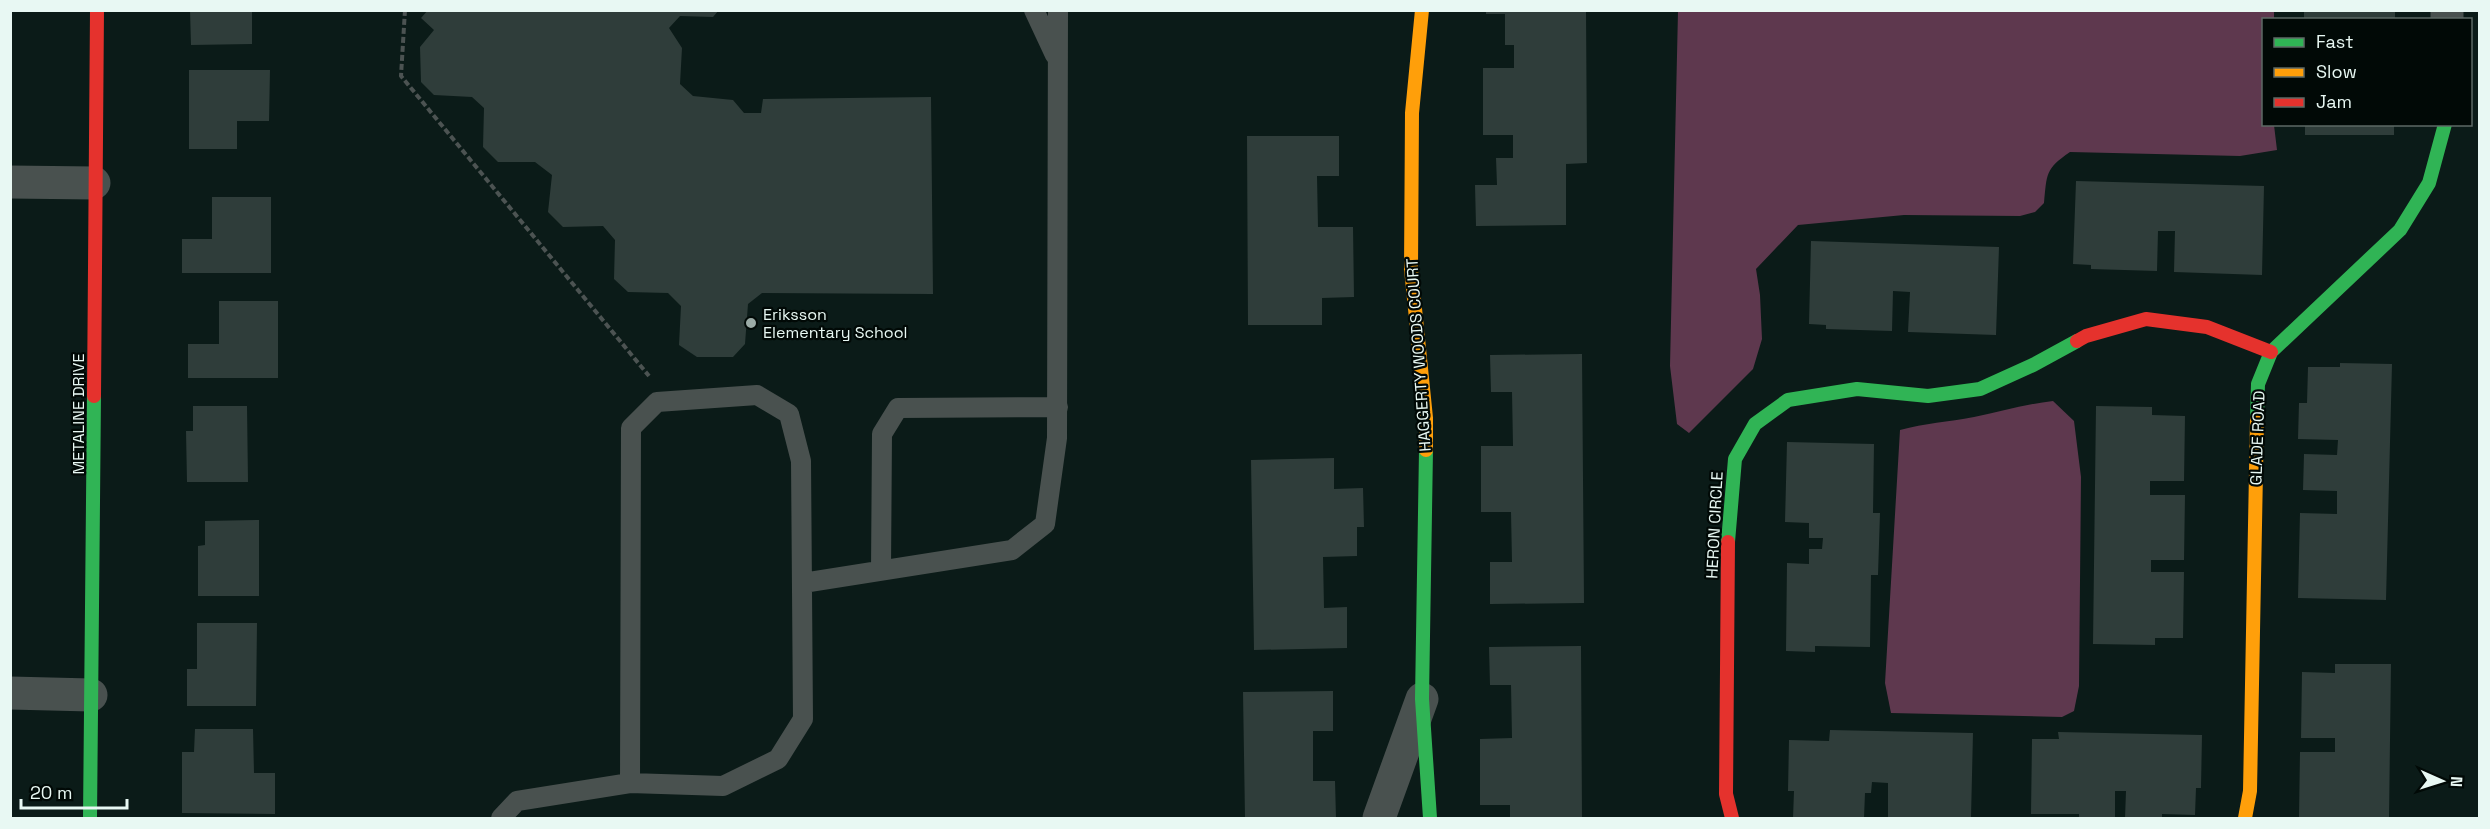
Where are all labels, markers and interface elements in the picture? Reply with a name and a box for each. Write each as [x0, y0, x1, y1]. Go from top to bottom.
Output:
legend [2262, 18, 2472, 126]
text: Fast [2316, 30, 2353, 53]
text: Slow [2316, 60, 2357, 83]
text: Jam [2316, 90, 2352, 113]
street label: HAGGERTY WOODS COURT [1401, 258, 1436, 452]
place label: Eriksson Elementary School [763, 304, 908, 343]
marker: Eriksson Elementary School [744, 316, 758, 330]
street label: METALINE DRIVE [68, 353, 89, 475]
street label: GLADE ROAD [2245, 390, 2270, 486]
street label: HERON CIRCLE [1701, 471, 1728, 579]
north arrow [2412, 751, 2472, 811]
scale bar [21, 772, 128, 810]
text: N [2446, 776, 2467, 788]
text: 20 m [30, 781, 73, 804]

